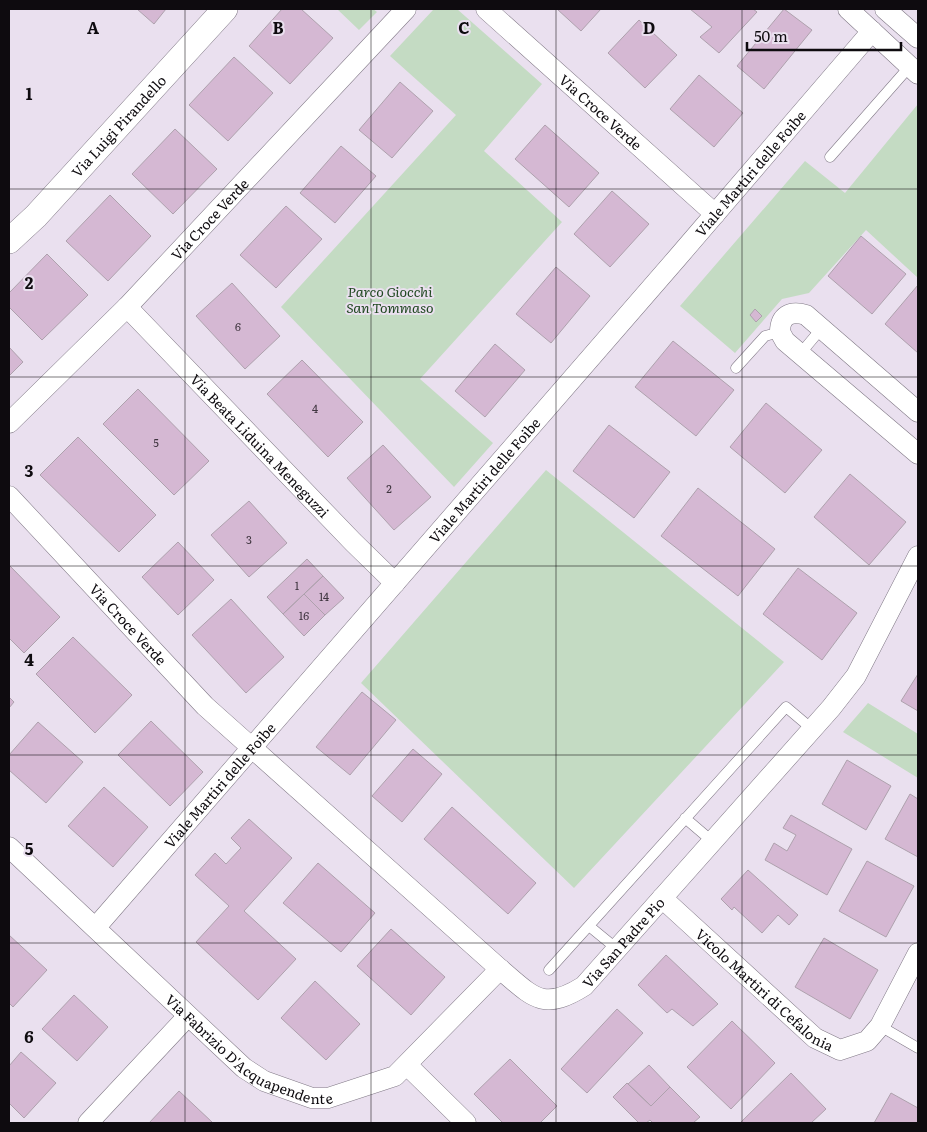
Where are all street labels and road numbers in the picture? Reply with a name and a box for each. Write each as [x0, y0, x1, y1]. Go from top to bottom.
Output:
street label: Via Croce Verde [555, 69, 647, 154]
street label: Via Luigi Pirandello [67, 70, 170, 181]
street label: Viale Martiri delle Foibe [690, 106, 810, 241]
street label: Via Croce Verde [166, 174, 253, 264]
street label: Via Beata Liduina Meneguzzi [186, 369, 334, 522]
street label: Viale Martiri delle Foibe [424, 413, 544, 547]
street label: Via Croce Verde [85, 579, 172, 669]
street label: Viale Martiri delle Foibe [159, 718, 279, 852]
street label: Via San Padre Pio [577, 892, 669, 992]
street label: Vicolo Martiri di Cefalonia [692, 924, 837, 1056]
street label: Via Fabrizio D'Acquapendente [161, 989, 335, 1108]

